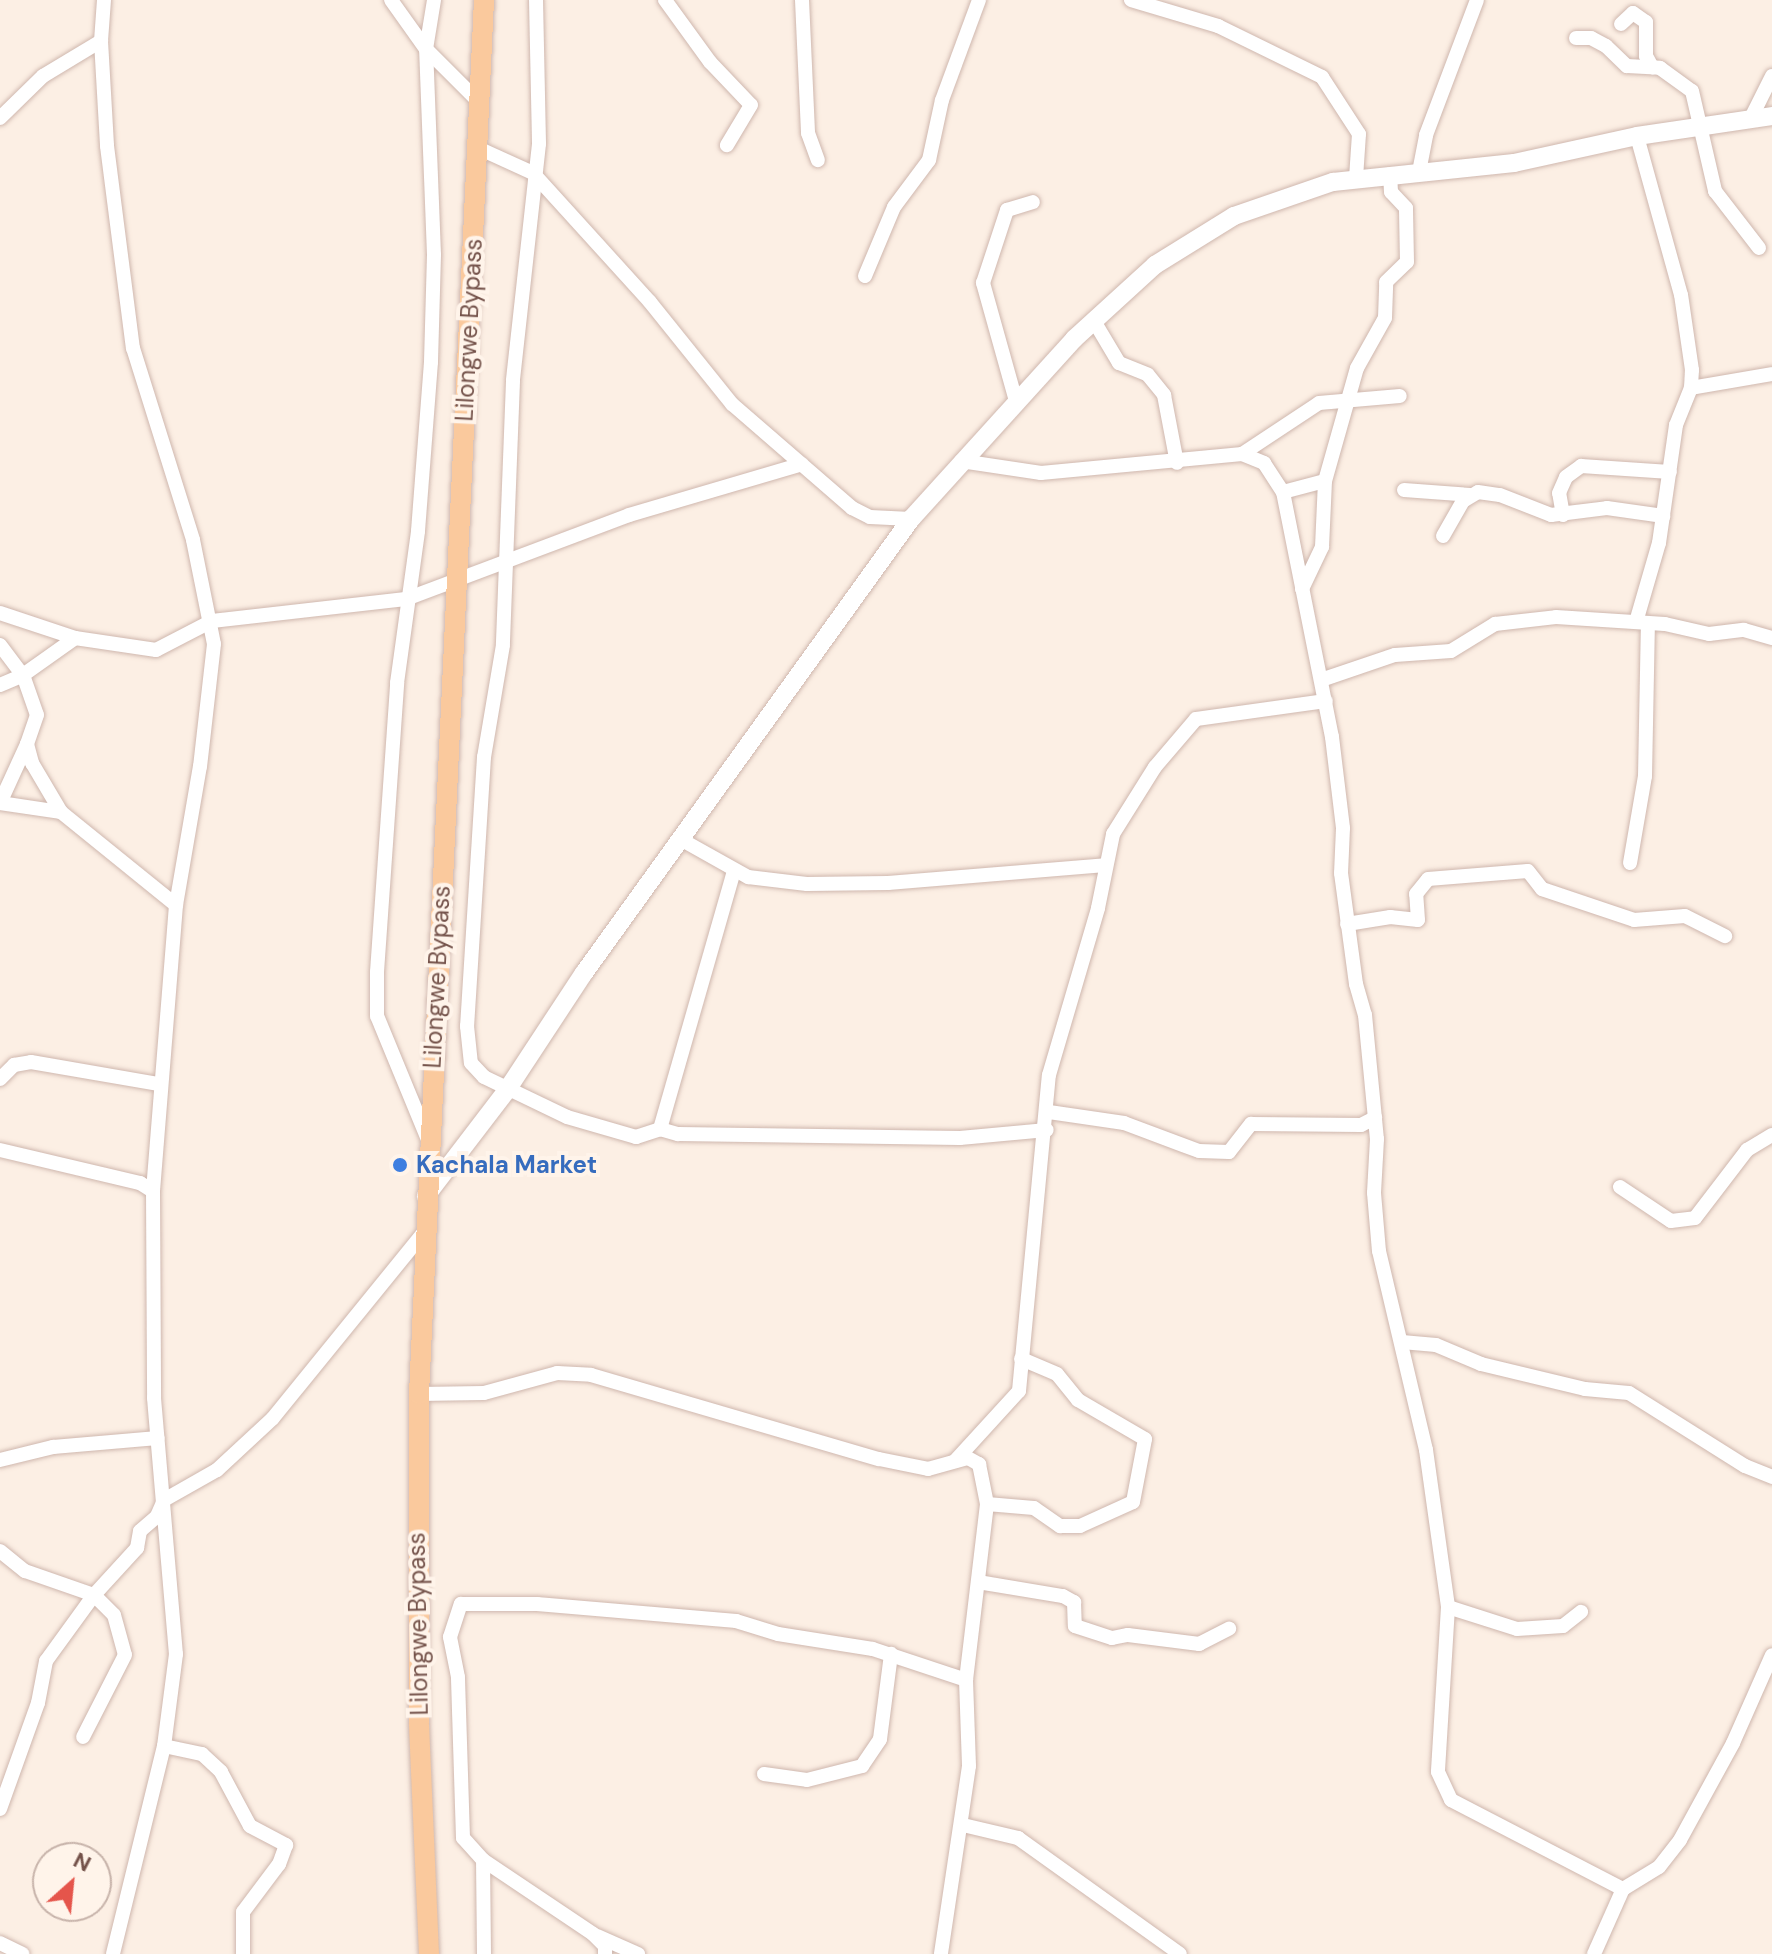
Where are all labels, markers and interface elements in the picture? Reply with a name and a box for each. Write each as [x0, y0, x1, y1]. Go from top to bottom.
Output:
street label: Lilongwe Bypass [450, 238, 488, 422]
street label: Lilongwe Bypass [418, 885, 456, 1069]
place label: Kachala Market [416, 1151, 597, 1179]
marker: Kachala Market [391, 1156, 409, 1174]
street label: Lilongwe Bypass [402, 1532, 434, 1716]
north arrow [32, 1842, 112, 1922]
text: N [68, 1845, 96, 1879]

